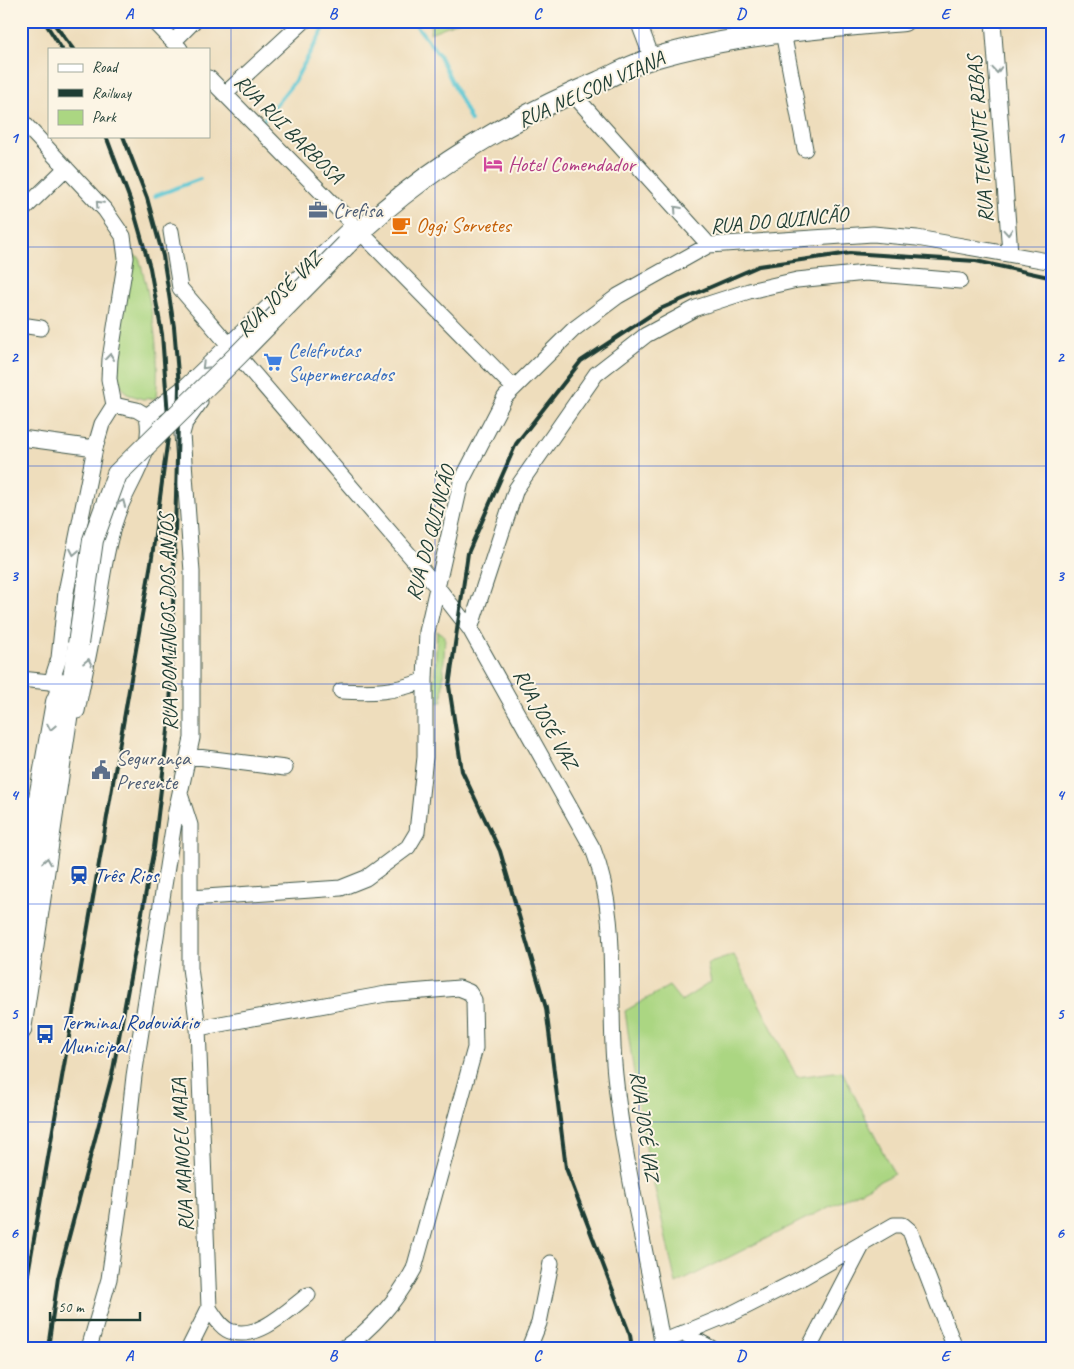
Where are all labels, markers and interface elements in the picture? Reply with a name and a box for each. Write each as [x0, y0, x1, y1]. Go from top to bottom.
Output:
text: A [125, 4, 135, 24]
text: B [329, 4, 339, 24]
text: C [533, 4, 543, 24]
text: D [736, 4, 747, 24]
text: E [941, 4, 952, 24]
street label: RUA NELSON VIANA [514, 44, 670, 133]
legend [48, 48, 210, 138]
street label: RUA TENENTE RIBAS [961, 52, 999, 224]
text: Road [92, 58, 119, 77]
one-way arrow [991, 66, 1002, 74]
street label: RUA RUI BARBOSA [229, 69, 350, 190]
text: Railway [92, 84, 133, 103]
text: Park [92, 108, 117, 127]
text: 1 [10, 128, 19, 148]
text: 1 [1056, 128, 1065, 148]
place label: Hotel Comendador [508, 151, 638, 177]
hotel icon: Hotel Comendador [482, 153, 504, 175]
place label: Crefisa [333, 197, 384, 223]
office icon: Crefisa [307, 199, 329, 221]
one-way arrow [96, 200, 105, 209]
street label: RUA DO QUINCÃO [709, 201, 851, 239]
one-way arrow [674, 205, 683, 214]
place label: Oggi Sorvetes [416, 212, 512, 238]
cafe icon: Oggi Sorvetes [390, 214, 412, 236]
one-way arrow [1003, 228, 1014, 236]
street label: RUA JOSÉ VAZ [231, 244, 329, 342]
place label: Celefrutas Supermercados [288, 337, 395, 387]
text: 2 [10, 347, 19, 367]
text: 2 [1056, 347, 1065, 367]
supermarket icon: Celefrutas Supermercados [262, 351, 284, 373]
one-way arrow [104, 353, 115, 361]
one-way arrow [202, 361, 211, 370]
street label: RUA DO QUINCÃO [400, 461, 461, 603]
one-way arrow [116, 499, 126, 508]
street label: RUA DOMINGOS DOS ANJOS [153, 510, 183, 731]
one-way arrow [69, 548, 80, 556]
text: 3 [10, 566, 19, 586]
text: 3 [1056, 566, 1065, 586]
one-way arrow [82, 657, 93, 666]
street label: RUA JOSÉ VAZ [508, 664, 586, 776]
one-way arrow [47, 722, 57, 731]
place label: Segurança Presente [116, 745, 192, 795]
public building icon: Segurança Presente [90, 759, 112, 781]
text: 4 [10, 785, 19, 805]
text: 4 [1056, 785, 1065, 805]
one-way arrow [41, 856, 52, 864]
place label: Três Rios [94, 862, 160, 888]
station icon: Três Rios [68, 864, 90, 886]
text: 5 [11, 1004, 20, 1024]
text: 5 [1057, 1004, 1066, 1024]
place label: Terminal Rodoviário Municipal [60, 1009, 201, 1059]
bus stop icon: Terminal Rodoviário Municipal [34, 1023, 56, 1045]
street label: RUA JOSÉ VAZ [624, 1069, 666, 1186]
street label: RUA MANOEL MAIA [165, 1077, 199, 1232]
text: 6 [10, 1223, 19, 1243]
text: 6 [1056, 1223, 1065, 1243]
scale bar [50, 1289, 140, 1321]
text: 50 m [58, 1298, 85, 1317]
text: A [125, 1346, 135, 1366]
text: B [329, 1346, 339, 1366]
text: C [533, 1346, 543, 1366]
text: D [736, 1346, 747, 1366]
text: E [941, 1346, 952, 1366]

